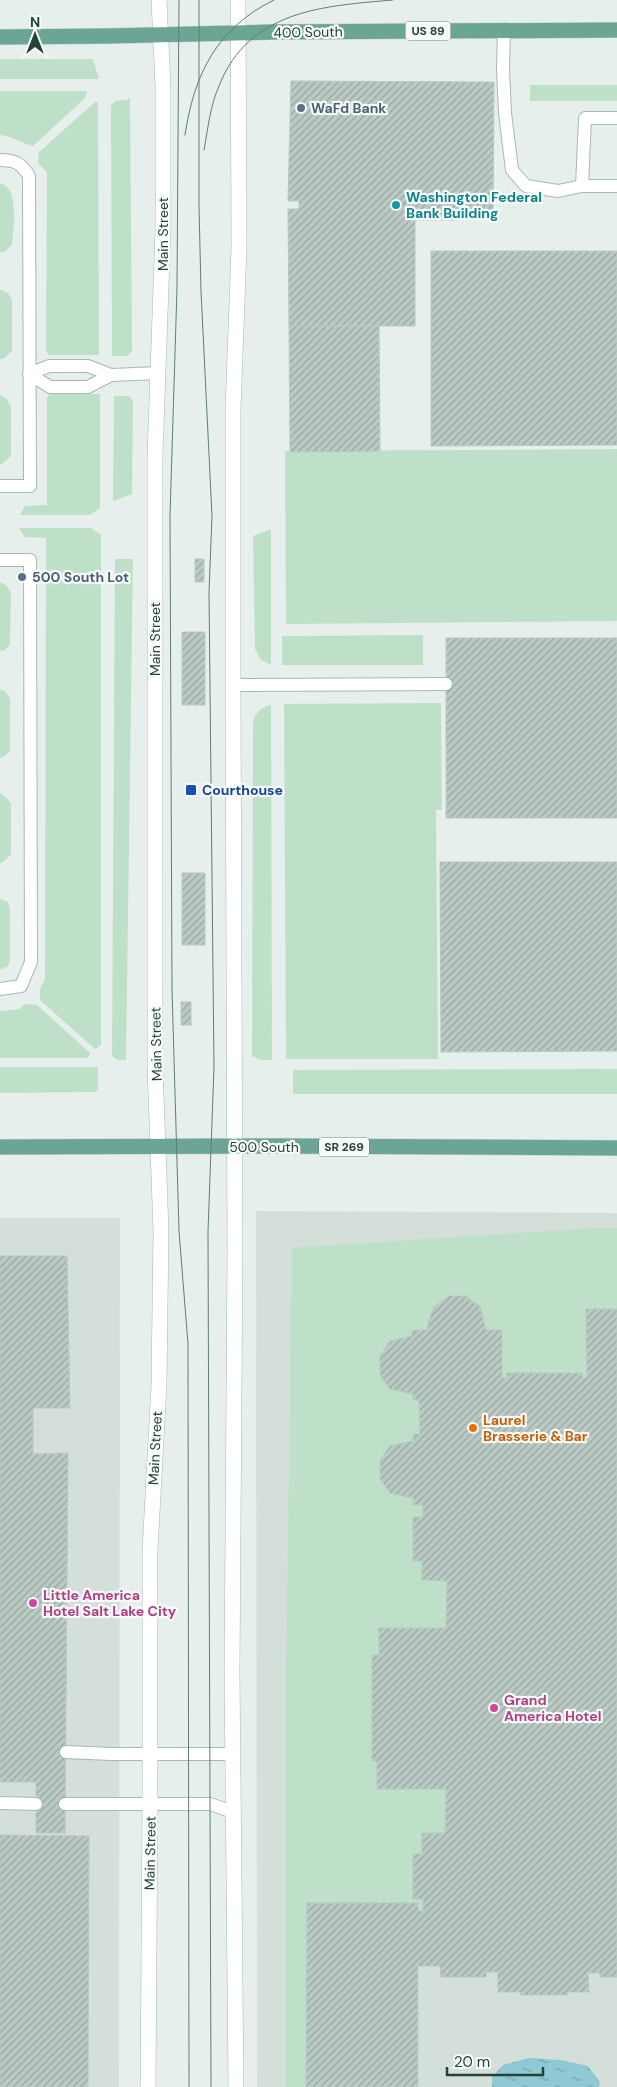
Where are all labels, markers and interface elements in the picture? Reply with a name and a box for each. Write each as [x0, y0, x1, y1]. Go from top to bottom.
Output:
north arrow [10, 10, 60, 60]
text: N [30, 13, 40, 31]
street label: 400 South [273, 22, 343, 42]
road number: US 89 [406, 22, 450, 40]
place label: WaFd Bank [311, 99, 386, 117]
marker: WaFd Bank [295, 102, 307, 114]
place label: Washington Federal Bank Building [406, 188, 542, 222]
street label: Main Street [154, 197, 172, 271]
marker: Washington Federal Bank Building [390, 199, 402, 211]
place label: 500 South Lot [32, 568, 129, 586]
marker: 500 South Lot [16, 571, 28, 583]
street label: Main Street [146, 602, 164, 676]
place label: Courthouse [202, 781, 283, 799]
marker: Courthouse [184, 783, 198, 797]
street label: Main Street [146, 1007, 166, 1081]
street label: 500 South [229, 1138, 299, 1156]
road number: SR 269 [319, 1138, 369, 1156]
street label: Main Street [144, 1410, 166, 1486]
place label: Laurel Brasserie & Bar [483, 1411, 588, 1445]
marker: Laurel Brasserie & Bar [467, 1422, 479, 1434]
place label: Little America Hotel Salt Lake City [43, 1586, 177, 1620]
marker: Little America Hotel Salt Lake City [27, 1597, 39, 1609]
place label: Grand America Hotel [504, 1691, 601, 1725]
marker: Grand America Hotel [488, 1702, 500, 1714]
street label: Main Street [140, 1816, 160, 1890]
scale bar [447, 2044, 543, 2076]
text: 20 m [454, 2052, 490, 2072]

